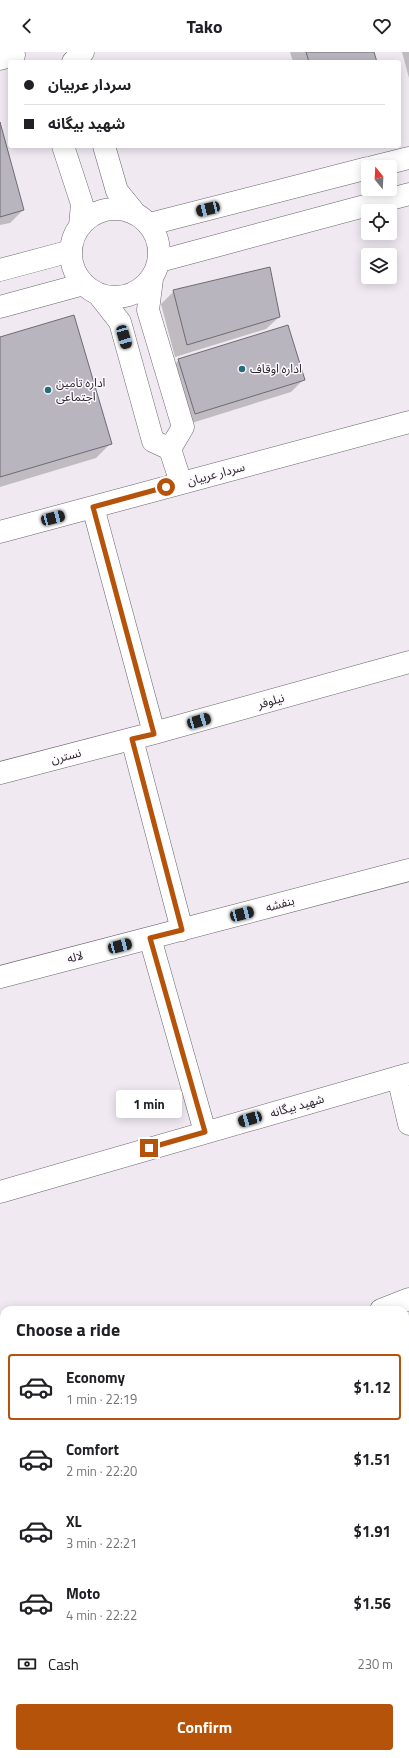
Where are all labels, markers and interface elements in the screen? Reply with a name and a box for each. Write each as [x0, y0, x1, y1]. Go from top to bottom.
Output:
text: Tako [186, 13, 223, 40]
icon: back [16, 15, 38, 37]
icon: heart [371, 15, 393, 37]
text: سردار عربیان [48, 73, 131, 96]
text: شهید بیگانه [48, 112, 125, 135]
north arrow [361, 160, 397, 196]
map controls [361, 160, 397, 284]
car [195, 200, 221, 218]
button: locate [361, 204, 397, 240]
button: layers [361, 248, 397, 284]
car [115, 324, 133, 350]
place label: اداره اوقاف [250, 359, 302, 378]
marker: اداره اوقاف [237, 364, 247, 374]
place label: اداره تامین اجتماعی [56, 373, 106, 406]
marker: اداره تامین اجتماعی [43, 385, 53, 395]
street label: سردار عربیان [185, 457, 247, 490]
route start [157, 478, 175, 496]
car [40, 509, 66, 527]
street label: نیلوفر [254, 688, 287, 714]
car [186, 712, 212, 730]
street label: نسترن [49, 743, 83, 768]
street label: بنفشه [263, 891, 296, 916]
car [229, 905, 255, 923]
car [107, 937, 133, 955]
street label: لاله [65, 945, 85, 968]
street label: شهید بیگانه [268, 1089, 326, 1122]
callout: 1 min [116, 1090, 182, 1118]
text: 1 min [133, 1094, 165, 1114]
car [237, 1110, 263, 1128]
route end [140, 1139, 158, 1157]
text: Choose a ride [16, 1316, 120, 1343]
text: Economy [66, 1366, 125, 1389]
icon: car [18, 1369, 54, 1405]
text: $1.12 [354, 1376, 391, 1399]
text: 1 min · 22:19 [66, 1389, 137, 1409]
text: Comfort [66, 1438, 119, 1461]
icon: car [18, 1441, 54, 1477]
text: $1.51 [354, 1448, 391, 1471]
text: 2 min · 22:20 [66, 1461, 137, 1481]
text: XL [66, 1510, 82, 1533]
icon: car [18, 1513, 54, 1549]
text: $1.91 [354, 1520, 391, 1543]
text: 3 min · 22:21 [66, 1533, 137, 1553]
text: Moto [66, 1582, 100, 1605]
icon: car [18, 1585, 54, 1621]
text: $1.56 [354, 1592, 391, 1615]
text: 4 min · 22:22 [66, 1605, 137, 1625]
icon: cash [16, 1653, 38, 1675]
text: Cash [48, 1653, 79, 1676]
text: 230 m [357, 1654, 393, 1674]
button: Confirm [16, 1704, 393, 1750]

